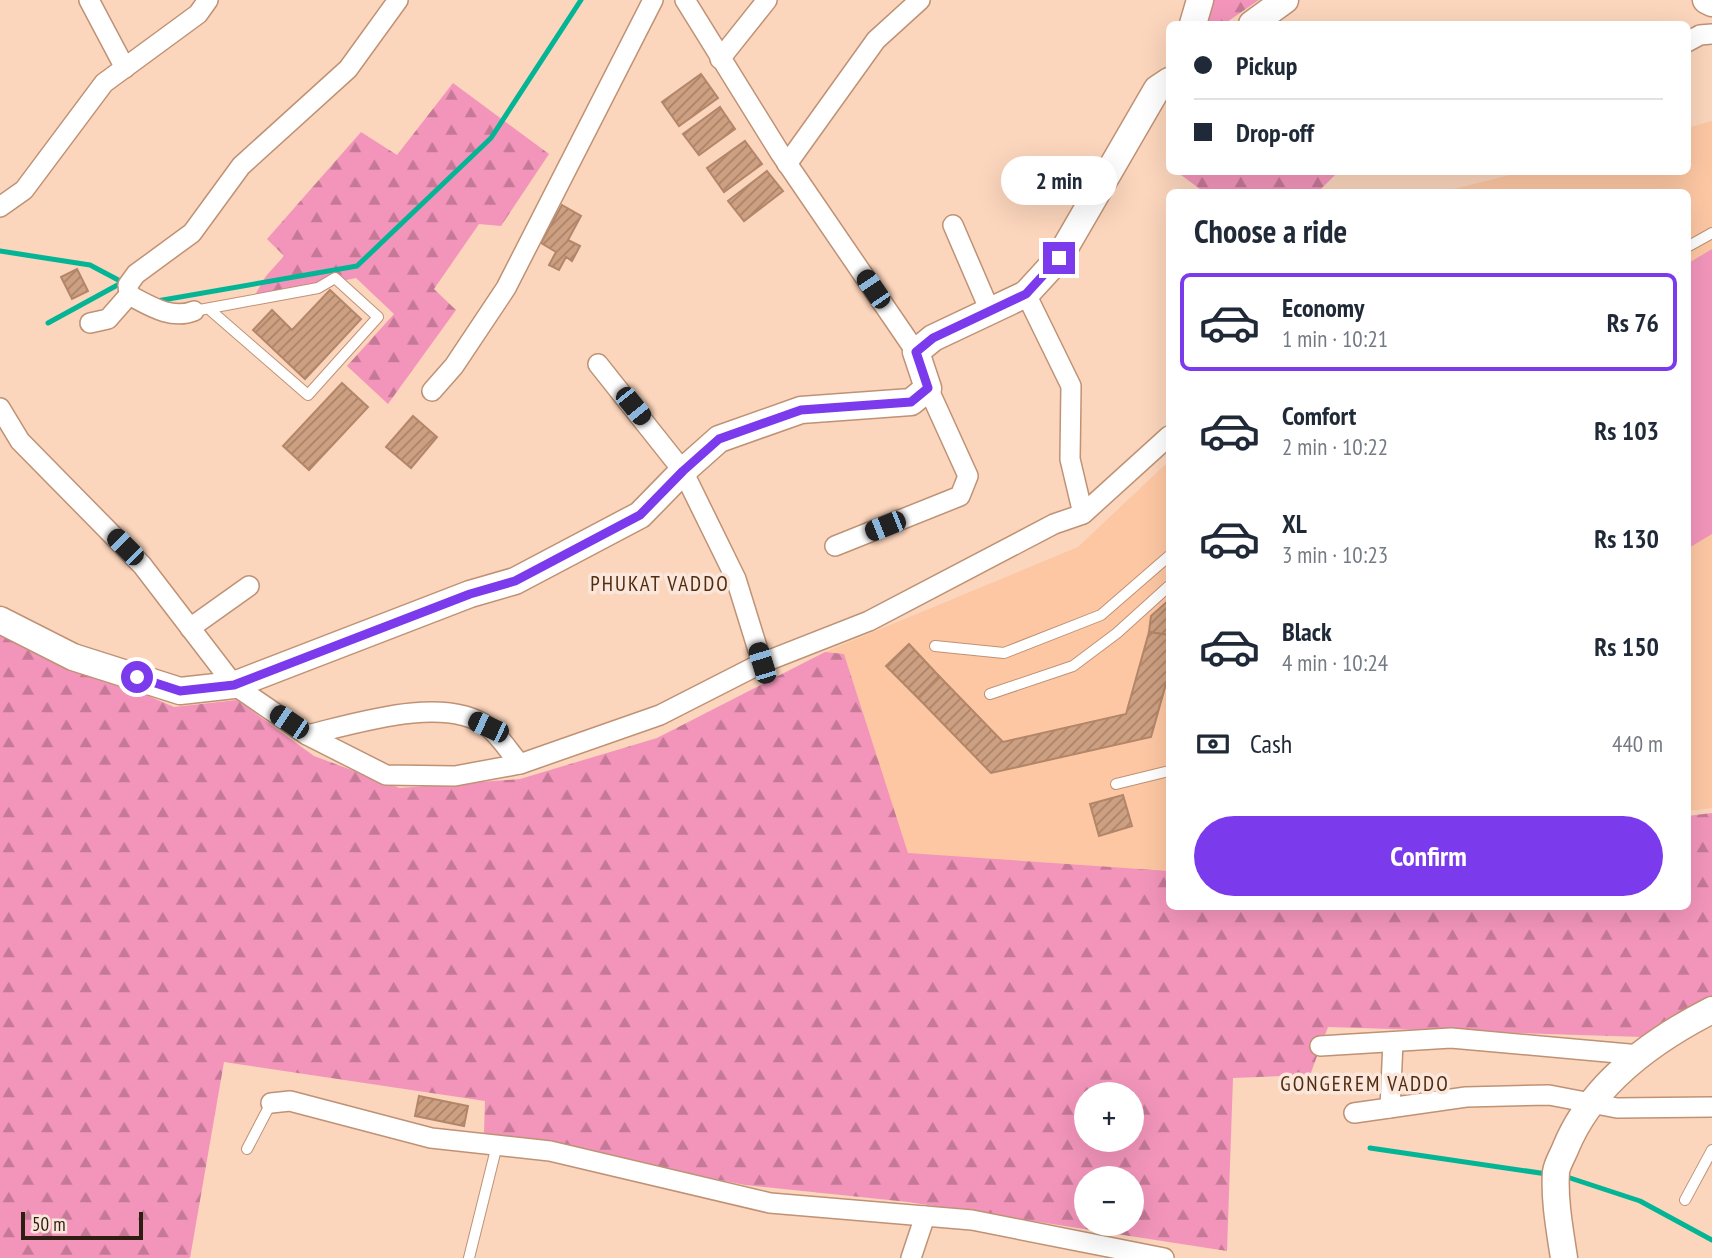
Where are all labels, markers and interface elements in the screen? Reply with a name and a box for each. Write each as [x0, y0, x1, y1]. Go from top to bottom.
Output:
text: Pickup [1236, 49, 1297, 82]
text: Drop-off [1236, 116, 1314, 149]
callout: 2 min [1001, 156, 1117, 205]
text: 2 min [1036, 166, 1082, 195]
text: Choose a ride [1194, 210, 1347, 252]
route end [1043, 242, 1075, 274]
car [853, 266, 894, 312]
icon: car [1198, 291, 1261, 354]
text: Economy [1282, 291, 1364, 324]
text: Rs 76 [1607, 306, 1659, 339]
text: 1 min · 10:21 [1282, 324, 1388, 353]
car [612, 383, 655, 429]
icon: car [1198, 399, 1261, 462]
text: Comfort [1282, 399, 1356, 432]
text: Rs 103 [1594, 414, 1659, 447]
text: 2 min · 10:22 [1282, 432, 1388, 461]
icon: car [1198, 507, 1261, 570]
text: XL [1282, 507, 1307, 540]
car [862, 508, 909, 544]
text: Rs 130 [1594, 522, 1659, 555]
car [103, 525, 148, 569]
text: 3 min · 10:23 [1282, 540, 1388, 569]
district label: PHUKAT VADDO [590, 570, 730, 597]
icon: car [1198, 615, 1261, 678]
text: Black [1282, 615, 1332, 648]
text: Rs 150 [1594, 630, 1659, 663]
car [746, 640, 779, 686]
text: 4 min · 10:24 [1282, 648, 1388, 677]
route start [121, 661, 153, 693]
car [266, 702, 313, 742]
car [465, 709, 512, 745]
icon: cash [1194, 725, 1232, 763]
text: Cash [1250, 727, 1292, 760]
text: 440 m [1612, 729, 1663, 758]
button: Confirm [1194, 816, 1663, 896]
district label: GONGEREM VADDO [1280, 1070, 1450, 1097]
map controls [1074, 1082, 1144, 1236]
button: + [1074, 1082, 1144, 1152]
button: − [1074, 1166, 1144, 1236]
scale bar [21, 1209, 144, 1241]
text: 50 m [32, 1212, 66, 1236]

